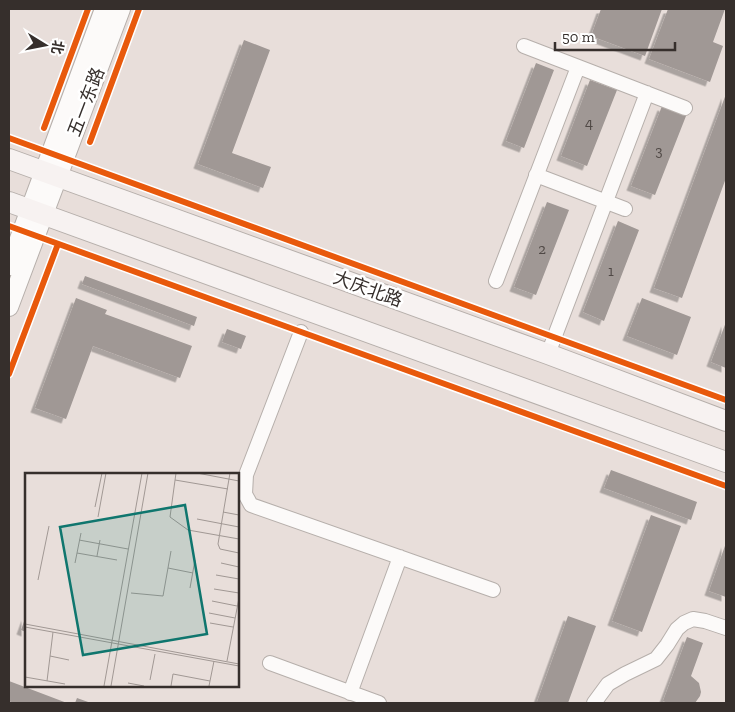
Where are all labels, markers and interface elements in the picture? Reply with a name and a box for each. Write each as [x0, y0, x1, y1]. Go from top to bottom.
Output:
north arrow [20, 20, 70, 70]
scale bar [555, 20, 675, 52]
text: 50 m [562, 28, 595, 46]
text: 北 [48, 39, 67, 56]
street label: 五一东路 [63, 64, 109, 140]
house number: 4 [585, 114, 593, 132]
house number: 3 [655, 142, 663, 160]
house number: 2 [538, 240, 546, 258]
house number: 1 [608, 262, 614, 280]
street label: 大庆北路 [330, 266, 406, 312]
inset map [25, 473, 239, 687]

